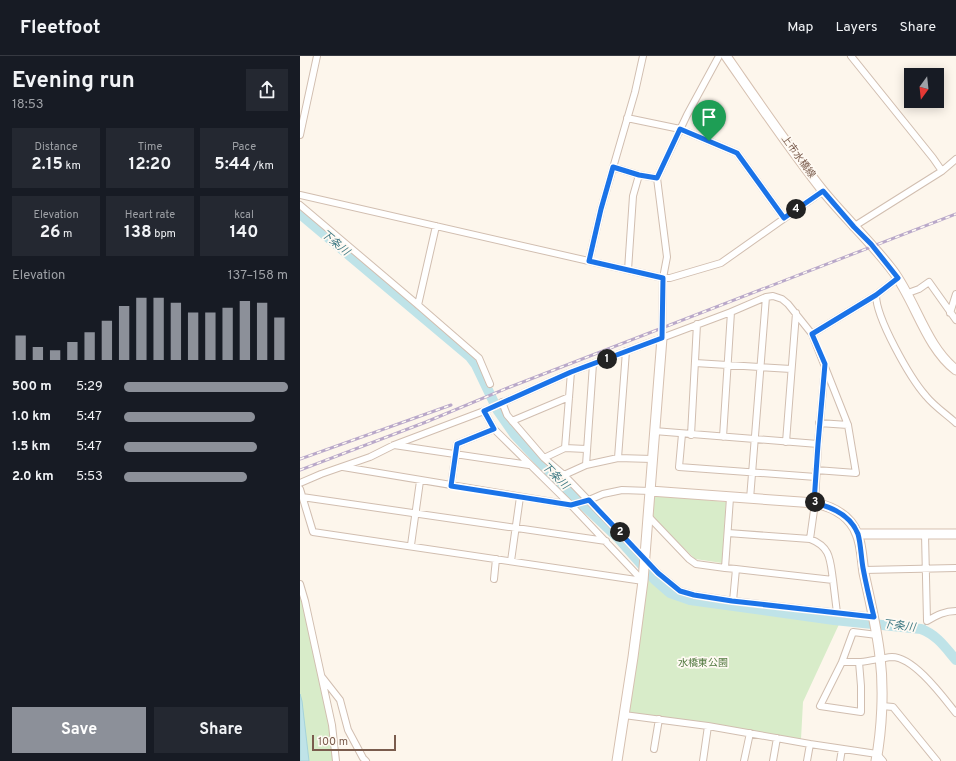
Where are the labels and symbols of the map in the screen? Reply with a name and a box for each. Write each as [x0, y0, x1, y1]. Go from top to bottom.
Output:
north arrow [904, 68, 944, 108]
pin [692, 100, 726, 141]
street label: 上市水橋線 [778, 133, 818, 181]
pin: 4 [786, 199, 806, 219]
water label: 下条川 [318, 227, 353, 260]
pin: 1 [597, 349, 617, 369]
water label: 下条川 [538, 459, 572, 493]
pin: 3 [805, 492, 825, 512]
pin: 2 [610, 522, 630, 542]
water label: 下条川 [882, 617, 917, 635]
park label: 水橋東公園 [678, 657, 728, 670]
scale bar [312, 733, 396, 752]

